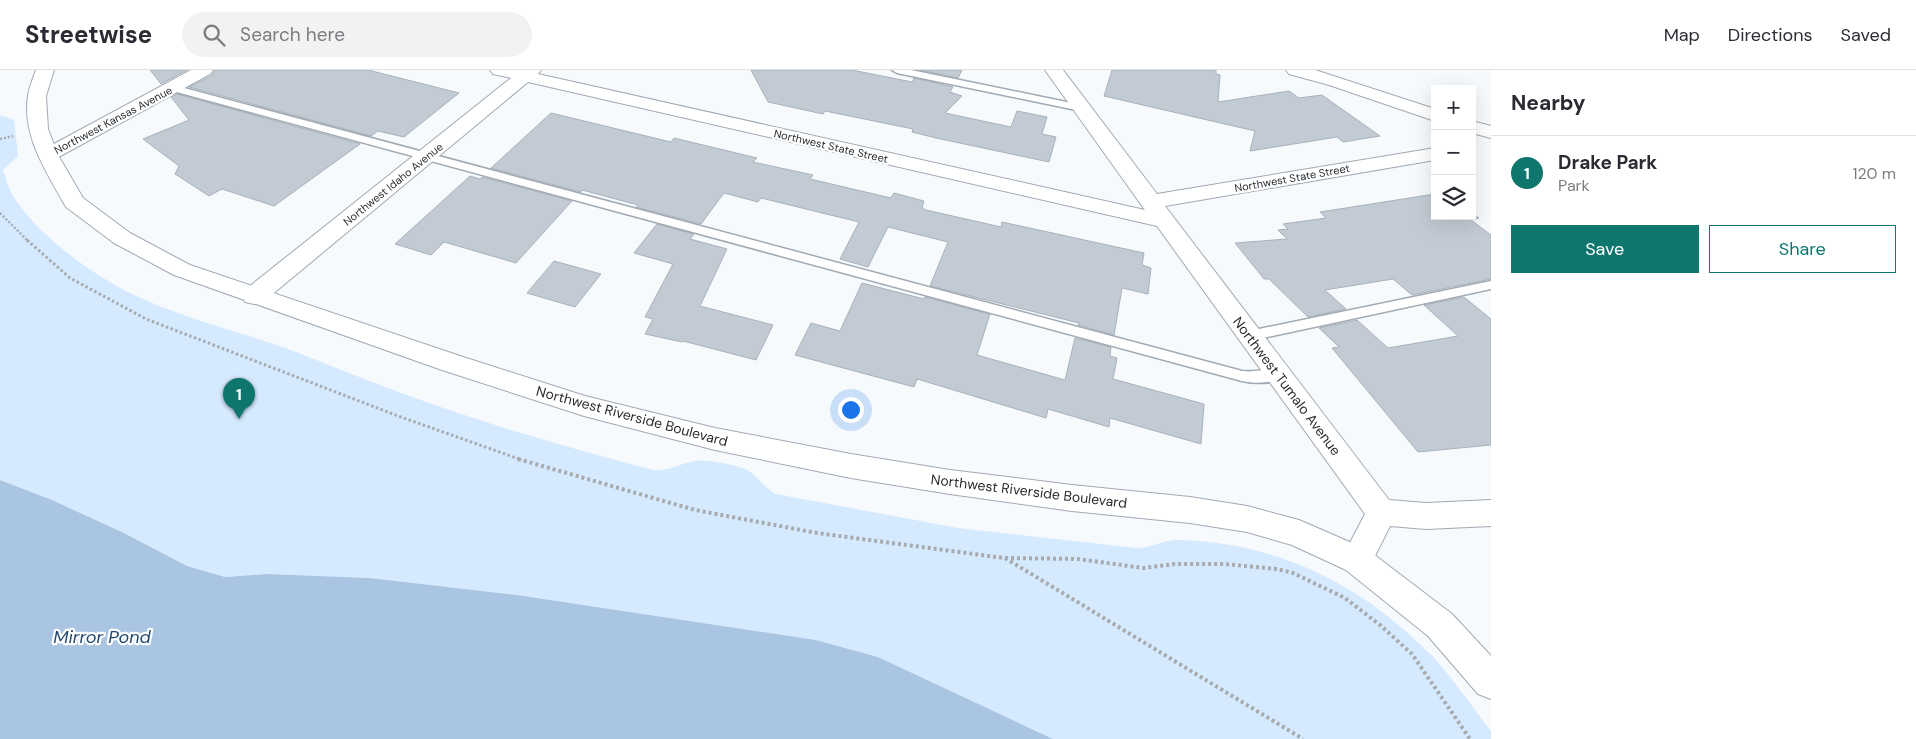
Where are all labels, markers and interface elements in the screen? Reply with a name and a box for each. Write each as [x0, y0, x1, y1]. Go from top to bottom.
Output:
search box [182, 12, 532, 57]
text: Streetwise [25, 19, 152, 50]
icon: search [200, 21, 228, 49]
text: Search here [240, 22, 345, 47]
text: Map [1664, 23, 1700, 47]
text: Directions [1728, 23, 1813, 47]
text: Saved [1841, 23, 1891, 47]
street label: Northwest Kansas Avenue [52, 83, 174, 157]
map controls [1431, 85, 1476, 220]
button: + [1431, 85, 1476, 130]
text: Nearby [1511, 89, 1585, 117]
street label: Northwest State Street [773, 126, 889, 166]
button: − [1431, 130, 1476, 175]
street label: Northwest Idaho Avenue [340, 139, 446, 229]
text: Drake Park [1558, 150, 1657, 175]
street label: Northwest State Street [1233, 161, 1351, 195]
text: 1 [1524, 163, 1530, 184]
text: 120 m [1852, 163, 1896, 184]
button: layers [1431, 175, 1476, 220]
text: Park [1558, 175, 1590, 196]
button: Save [1511, 225, 1699, 273]
button: Share [1709, 225, 1896, 273]
street label: Northwest Tumalo Avenue [1229, 313, 1345, 459]
pin: 1 [223, 378, 255, 419]
street label: Northwest Riverside Boulevard [534, 382, 730, 450]
your location [838, 397, 864, 423]
street label: Northwest Riverside Boulevard [930, 470, 1128, 512]
water label: Mirror Pond [53, 625, 151, 649]

